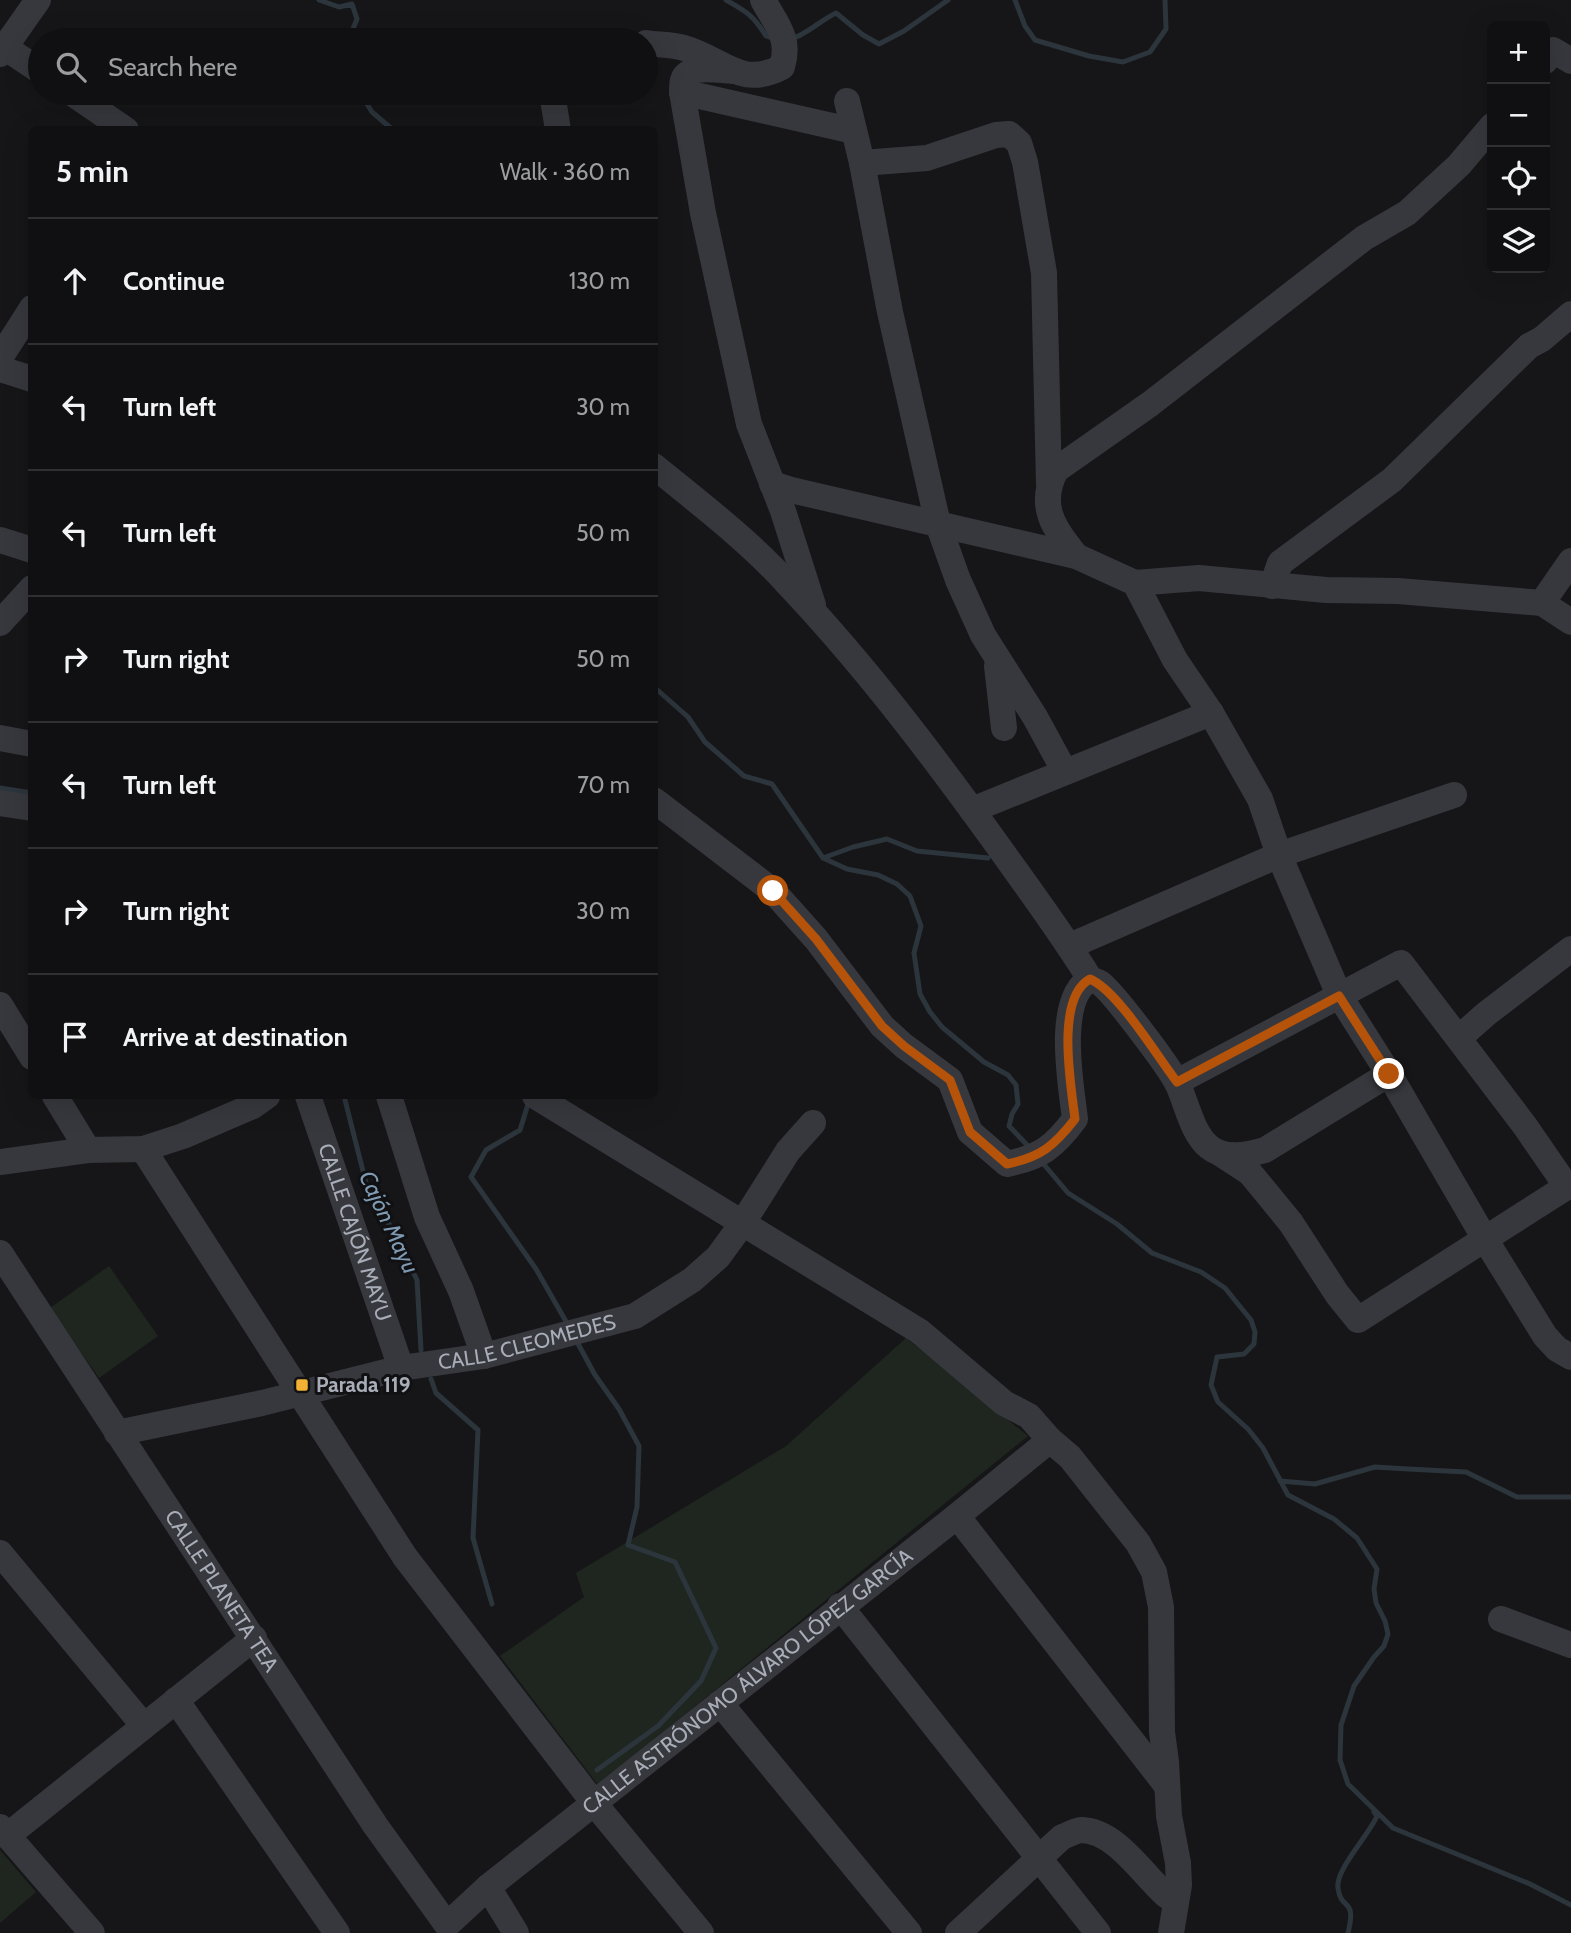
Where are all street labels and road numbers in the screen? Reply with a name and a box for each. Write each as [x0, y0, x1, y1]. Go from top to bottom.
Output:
street label: CALLE CAJÓN MAYU [313, 1140, 397, 1324]
street label: CALLE CLEOMEDES [436, 1309, 618, 1375]
street label: CALLE PLANETA TEA [160, 1505, 284, 1676]
street label: CALLE ASTRÓNOMO ÁLVARO LÓPEZ GARCÍA [577, 1543, 917, 1820]

